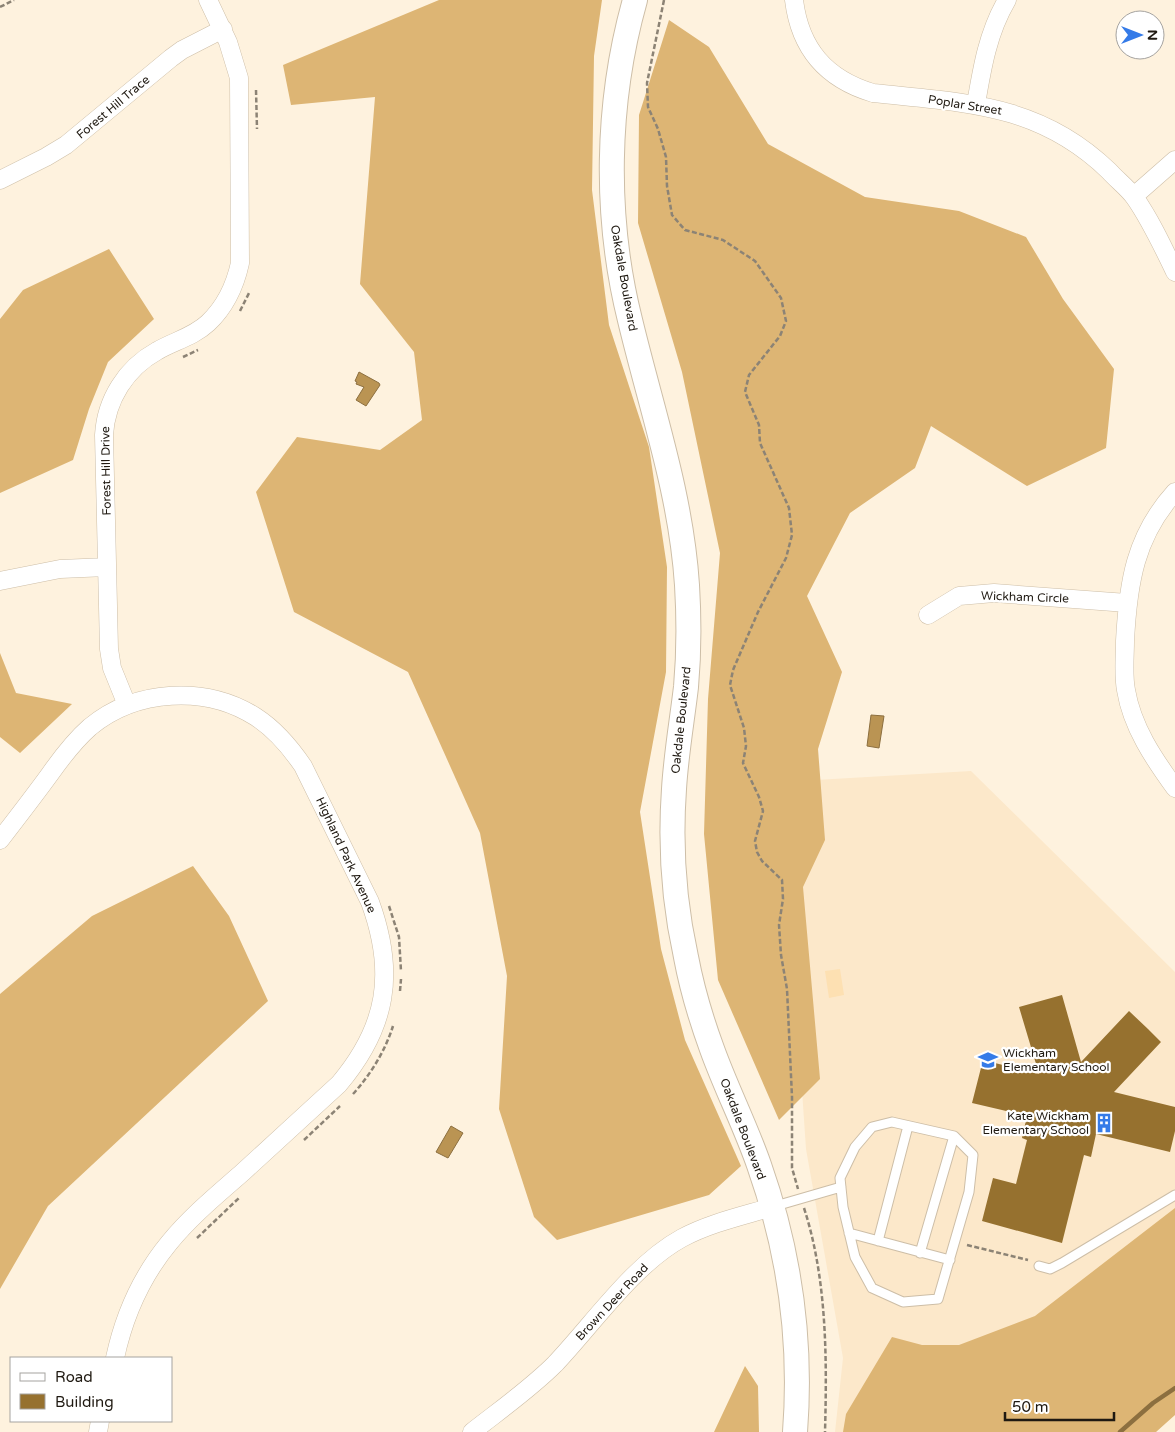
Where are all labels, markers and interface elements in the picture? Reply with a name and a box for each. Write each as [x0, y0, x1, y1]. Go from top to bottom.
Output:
north arrow [1115, 10, 1165, 60]
text: N [1144, 29, 1161, 41]
street label: Forest Hill Trace [74, 72, 152, 142]
street label: Poplar Street [927, 92, 1003, 118]
street label: Oakdale Boulevard [608, 224, 640, 332]
street label: Forest Hill Drive [98, 426, 114, 516]
street label: Wickham Circle [981, 588, 1069, 606]
street label: Oakdale Boulevard [668, 666, 694, 774]
street label: Highland Park Avenue [313, 795, 379, 915]
place label: Wickham Elementary School [1003, 1046, 1110, 1074]
school or university icon: Wickham Elementary School [977, 1049, 999, 1071]
street label: Oakdale Boulevard [717, 1076, 769, 1182]
place label: Kate Wickham Elementary School [982, 1109, 1089, 1137]
building icon: Kate Wickham Elementary School [1093, 1112, 1115, 1134]
street label: Brown Deer Road [573, 1261, 651, 1343]
legend [10, 1357, 172, 1422]
text: Road [55, 1368, 93, 1386]
scale bar [1005, 1390, 1114, 1422]
text: Building [55, 1393, 114, 1411]
text: 50 m [1012, 1398, 1049, 1416]

